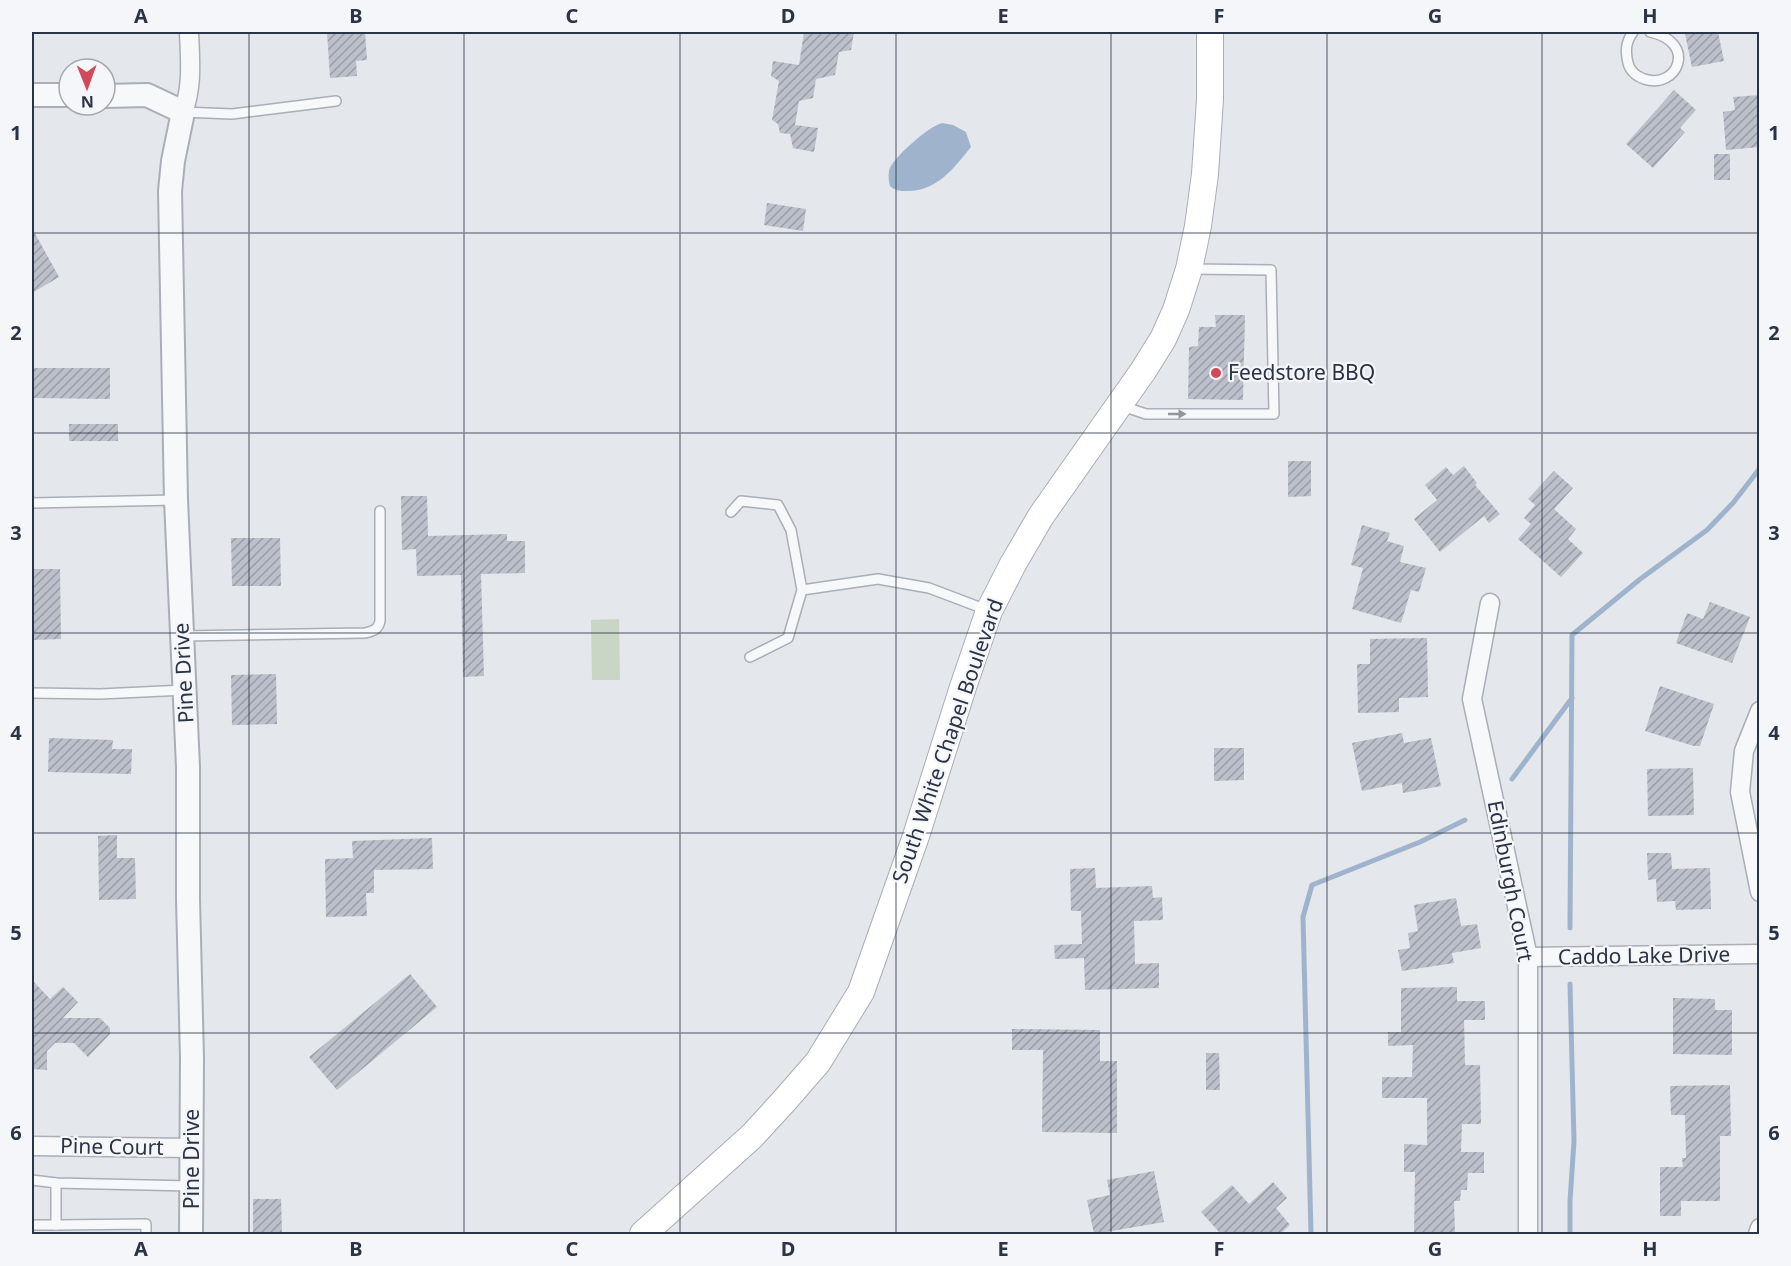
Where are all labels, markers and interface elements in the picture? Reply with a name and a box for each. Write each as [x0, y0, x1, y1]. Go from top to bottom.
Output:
text: A [134, 2, 148, 29]
text: B [349, 2, 363, 29]
text: C [566, 2, 579, 29]
text: D [781, 2, 795, 29]
text: E [997, 2, 1009, 29]
text: F [1214, 2, 1224, 29]
text: G [1428, 2, 1442, 29]
text: H [1642, 2, 1658, 29]
north arrow [57, 57, 117, 117]
text: N [81, 91, 94, 113]
text: 1 [10, 119, 22, 146]
text: 1 [1768, 119, 1780, 146]
text: 2 [10, 319, 22, 346]
text: 2 [1768, 319, 1780, 346]
place label: Feedstore BBQ [1228, 358, 1375, 386]
marker: Feedstore BBQ [1209, 366, 1223, 380]
one-way arrow [1167, 409, 1186, 419]
text: 3 [10, 519, 22, 546]
text: 3 [1768, 519, 1780, 546]
street label: South White Chapel Boulevard [885, 595, 1009, 887]
street label: Pine Drive [166, 622, 200, 724]
text: 4 [10, 719, 22, 746]
text: 4 [1768, 719, 1780, 746]
street label: Edinburgh Court [1482, 798, 1540, 964]
text: 5 [10, 919, 22, 946]
text: 5 [1768, 919, 1780, 946]
street label: Caddo Lake Drive [1558, 939, 1730, 971]
street label: Pine Drive [177, 1109, 205, 1209]
text: 6 [10, 1119, 22, 1146]
text: 6 [1768, 1119, 1780, 1146]
street label: Pine Court [60, 1131, 164, 1161]
text: A [134, 1235, 148, 1262]
text: B [349, 1235, 363, 1262]
text: C [566, 1235, 579, 1262]
text: D [781, 1235, 795, 1262]
text: E [997, 1235, 1009, 1262]
text: F [1214, 1235, 1224, 1262]
text: G [1428, 1235, 1442, 1262]
text: H [1642, 1235, 1658, 1262]

